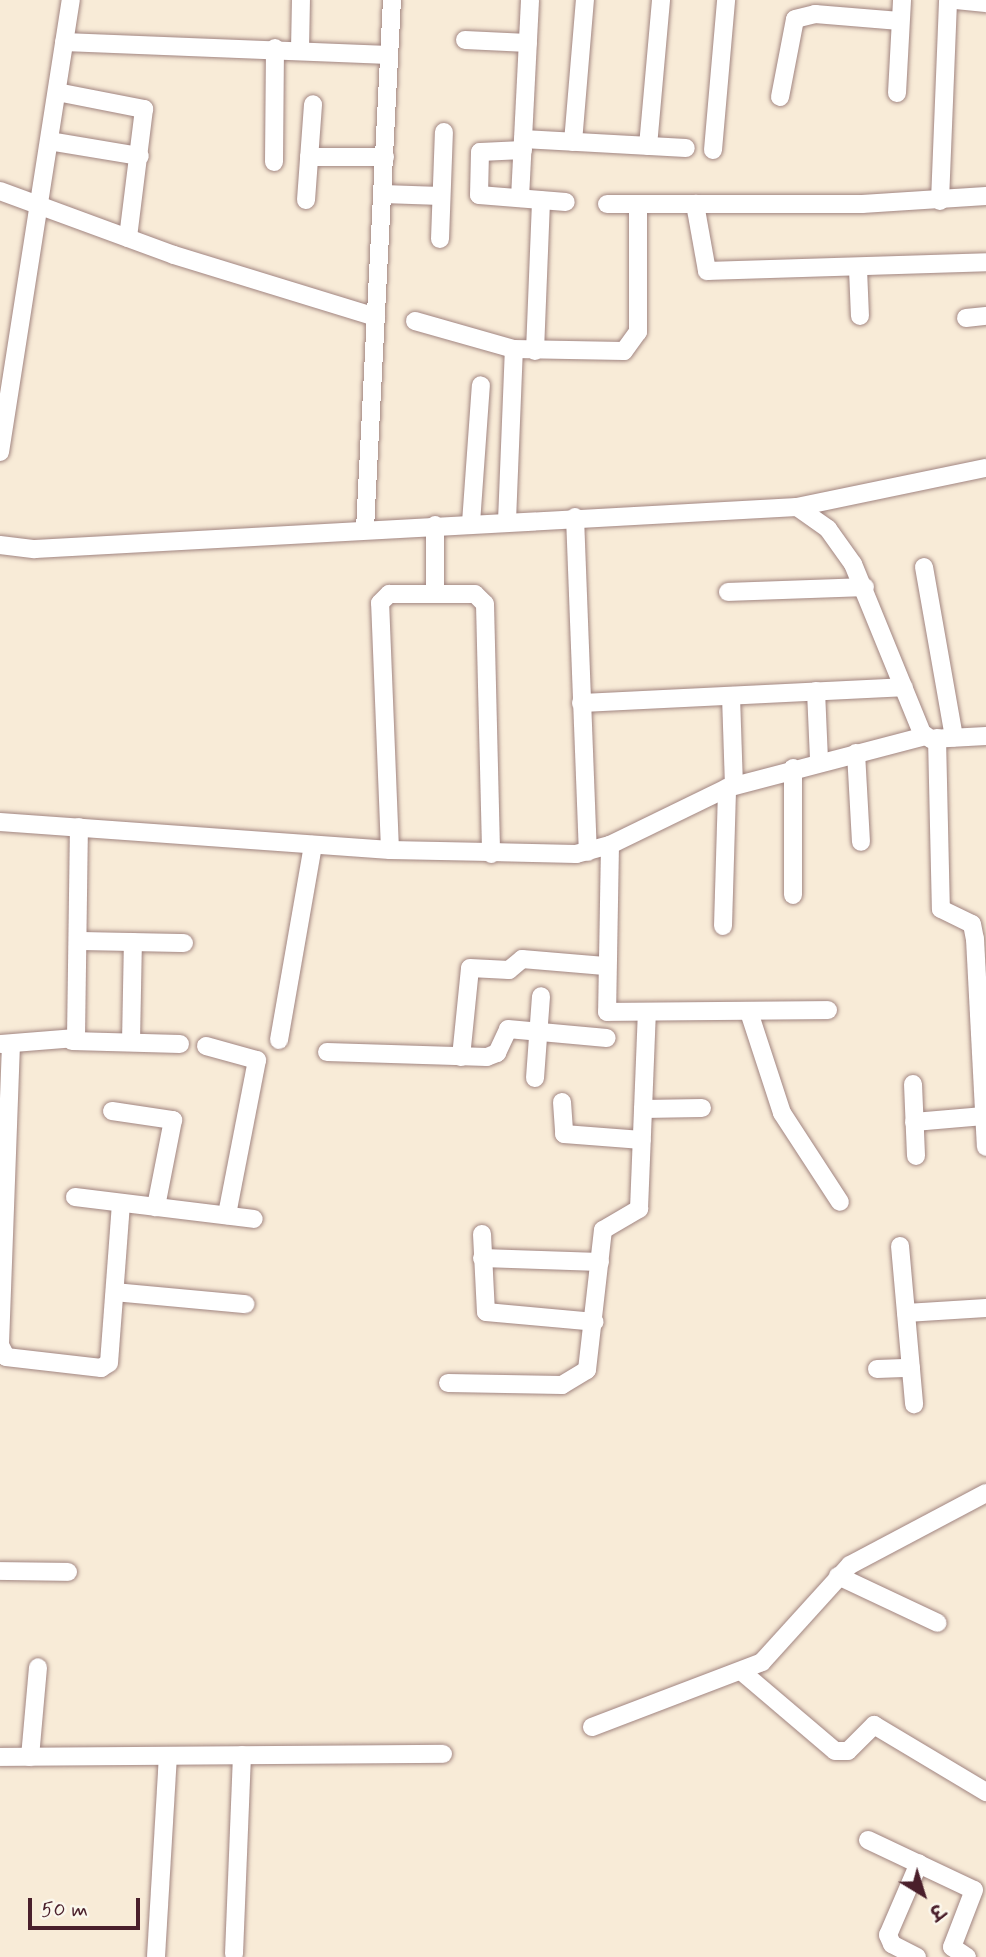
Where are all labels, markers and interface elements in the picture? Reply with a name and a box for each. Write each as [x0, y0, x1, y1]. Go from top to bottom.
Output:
north arrow [888, 1859, 958, 1929]
scale bar [32, 1884, 144, 1928]
text: 50 m [41, 1896, 88, 1924]
text: उ [924, 1897, 949, 1925]

